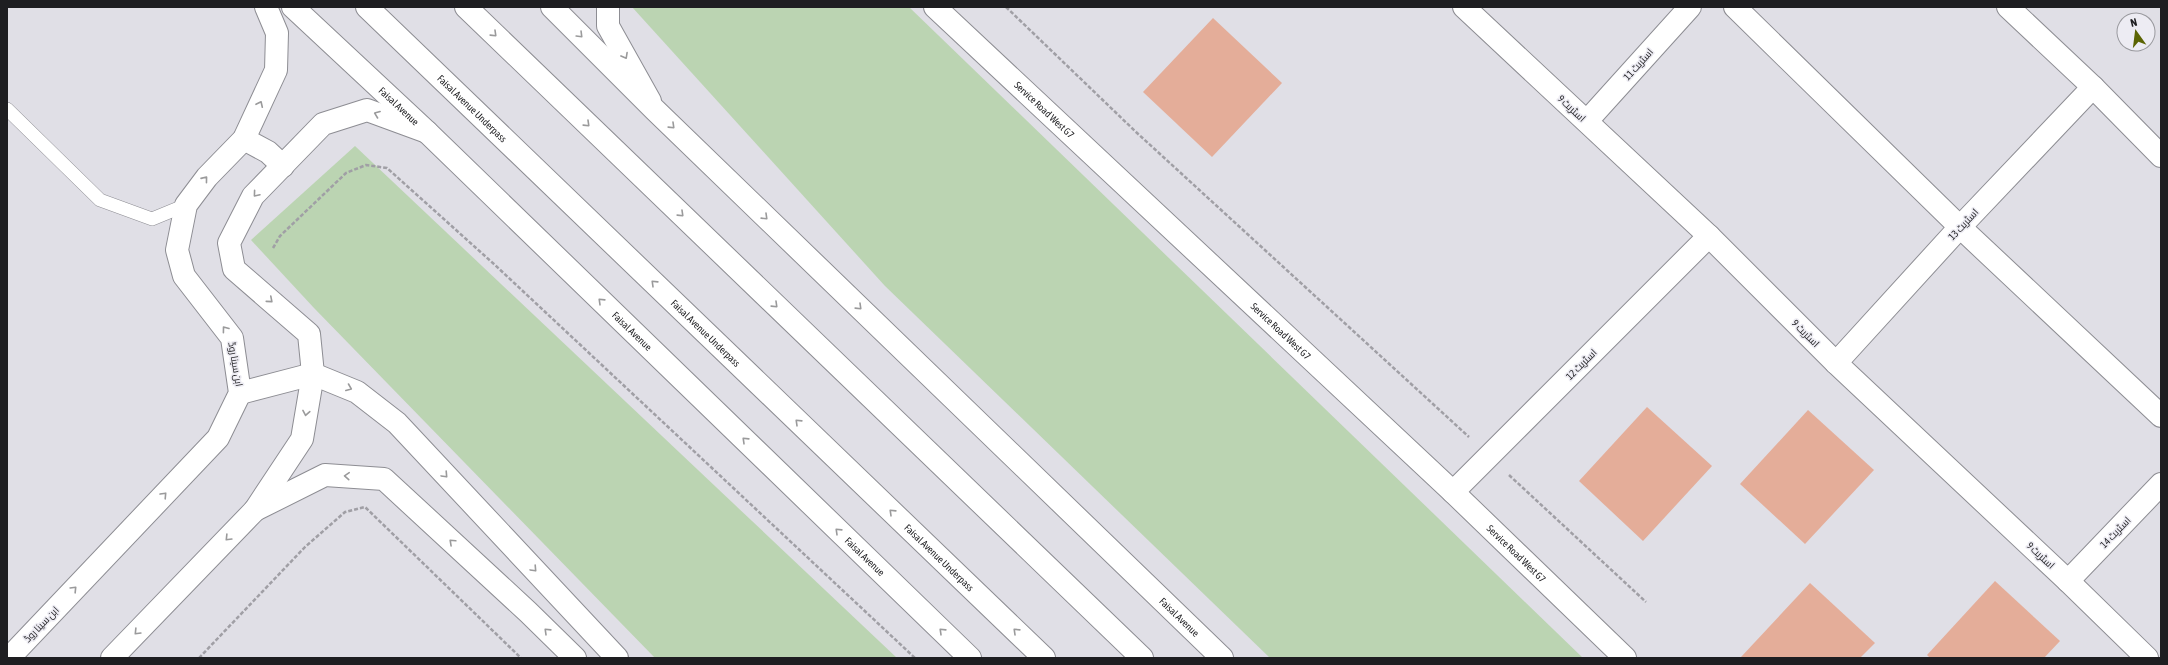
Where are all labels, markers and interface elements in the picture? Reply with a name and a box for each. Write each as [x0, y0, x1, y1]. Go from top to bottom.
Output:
north arrow [2116, 12, 2156, 52]
text: N [2129, 16, 2138, 29]
one-way arrow [489, 29, 497, 37]
one-way arrow [575, 30, 583, 38]
street label: اسٹریٹ 11 [1621, 46, 1655, 82]
one-way arrow [620, 52, 627, 59]
street label: Faisal Avenue Underpass [435, 73, 509, 145]
street label: Service Road West G7 [1012, 79, 1076, 141]
street label: Faisal Avenue [376, 85, 421, 128]
street label: اسٹریٹ 9 [1556, 93, 1588, 124]
one-way arrow [255, 101, 263, 108]
one-way arrow [374, 110, 381, 118]
one-way arrow [582, 119, 590, 127]
one-way arrow [667, 122, 675, 129]
one-way arrow [201, 177, 208, 184]
one-way arrow [253, 190, 260, 197]
street label: اسٹریٹ 13 [1946, 207, 1981, 242]
one-way arrow [676, 210, 684, 217]
one-way arrow [760, 212, 768, 220]
one-way arrow [651, 280, 659, 288]
one-way arrow [265, 296, 273, 303]
street label: Faisal Avenue Underpass [669, 297, 743, 369]
one-way arrow [598, 298, 606, 306]
one-way arrow [770, 300, 778, 307]
street label: Service Road West G7 [1249, 301, 1313, 362]
one-way arrow [854, 302, 862, 310]
street label: Faisal Avenue [610, 310, 654, 353]
street label: اسٹریٹ 9 [1790, 318, 1821, 349]
one-way arrow [223, 327, 230, 334]
street label: ابن سینا روڈ [225, 341, 245, 387]
street label: اسٹریٹ 12 [1564, 347, 1599, 382]
one-way arrow [345, 384, 352, 392]
one-way arrow [302, 409, 311, 416]
one-way arrow [795, 419, 803, 427]
one-way arrow [742, 437, 750, 445]
one-way arrow [440, 470, 448, 478]
one-way arrow [344, 472, 350, 481]
one-way arrow [159, 493, 166, 500]
one-way arrow [889, 509, 897, 517]
street label: اسٹریٹ 14 [2098, 515, 2133, 550]
street label: Faisal Avenue Underpass [902, 522, 976, 594]
street label: Service Road West G7 [1485, 523, 1548, 585]
one-way arrow [835, 528, 843, 536]
one-way arrow [225, 533, 232, 541]
street label: Faisal Avenue [843, 535, 887, 579]
one-way arrow [449, 539, 457, 547]
street label: اسٹریٹ 9 [2025, 540, 2057, 571]
one-way arrow [529, 565, 536, 572]
one-way arrow [69, 586, 77, 594]
street label: Faisal Avenue [1157, 596, 1201, 639]
street label: ابن سینا روڈ [22, 604, 62, 645]
one-way arrow [134, 627, 142, 635]
one-way arrow [544, 628, 552, 636]
one-way arrow [939, 628, 947, 636]
one-way arrow [1013, 628, 1021, 636]

